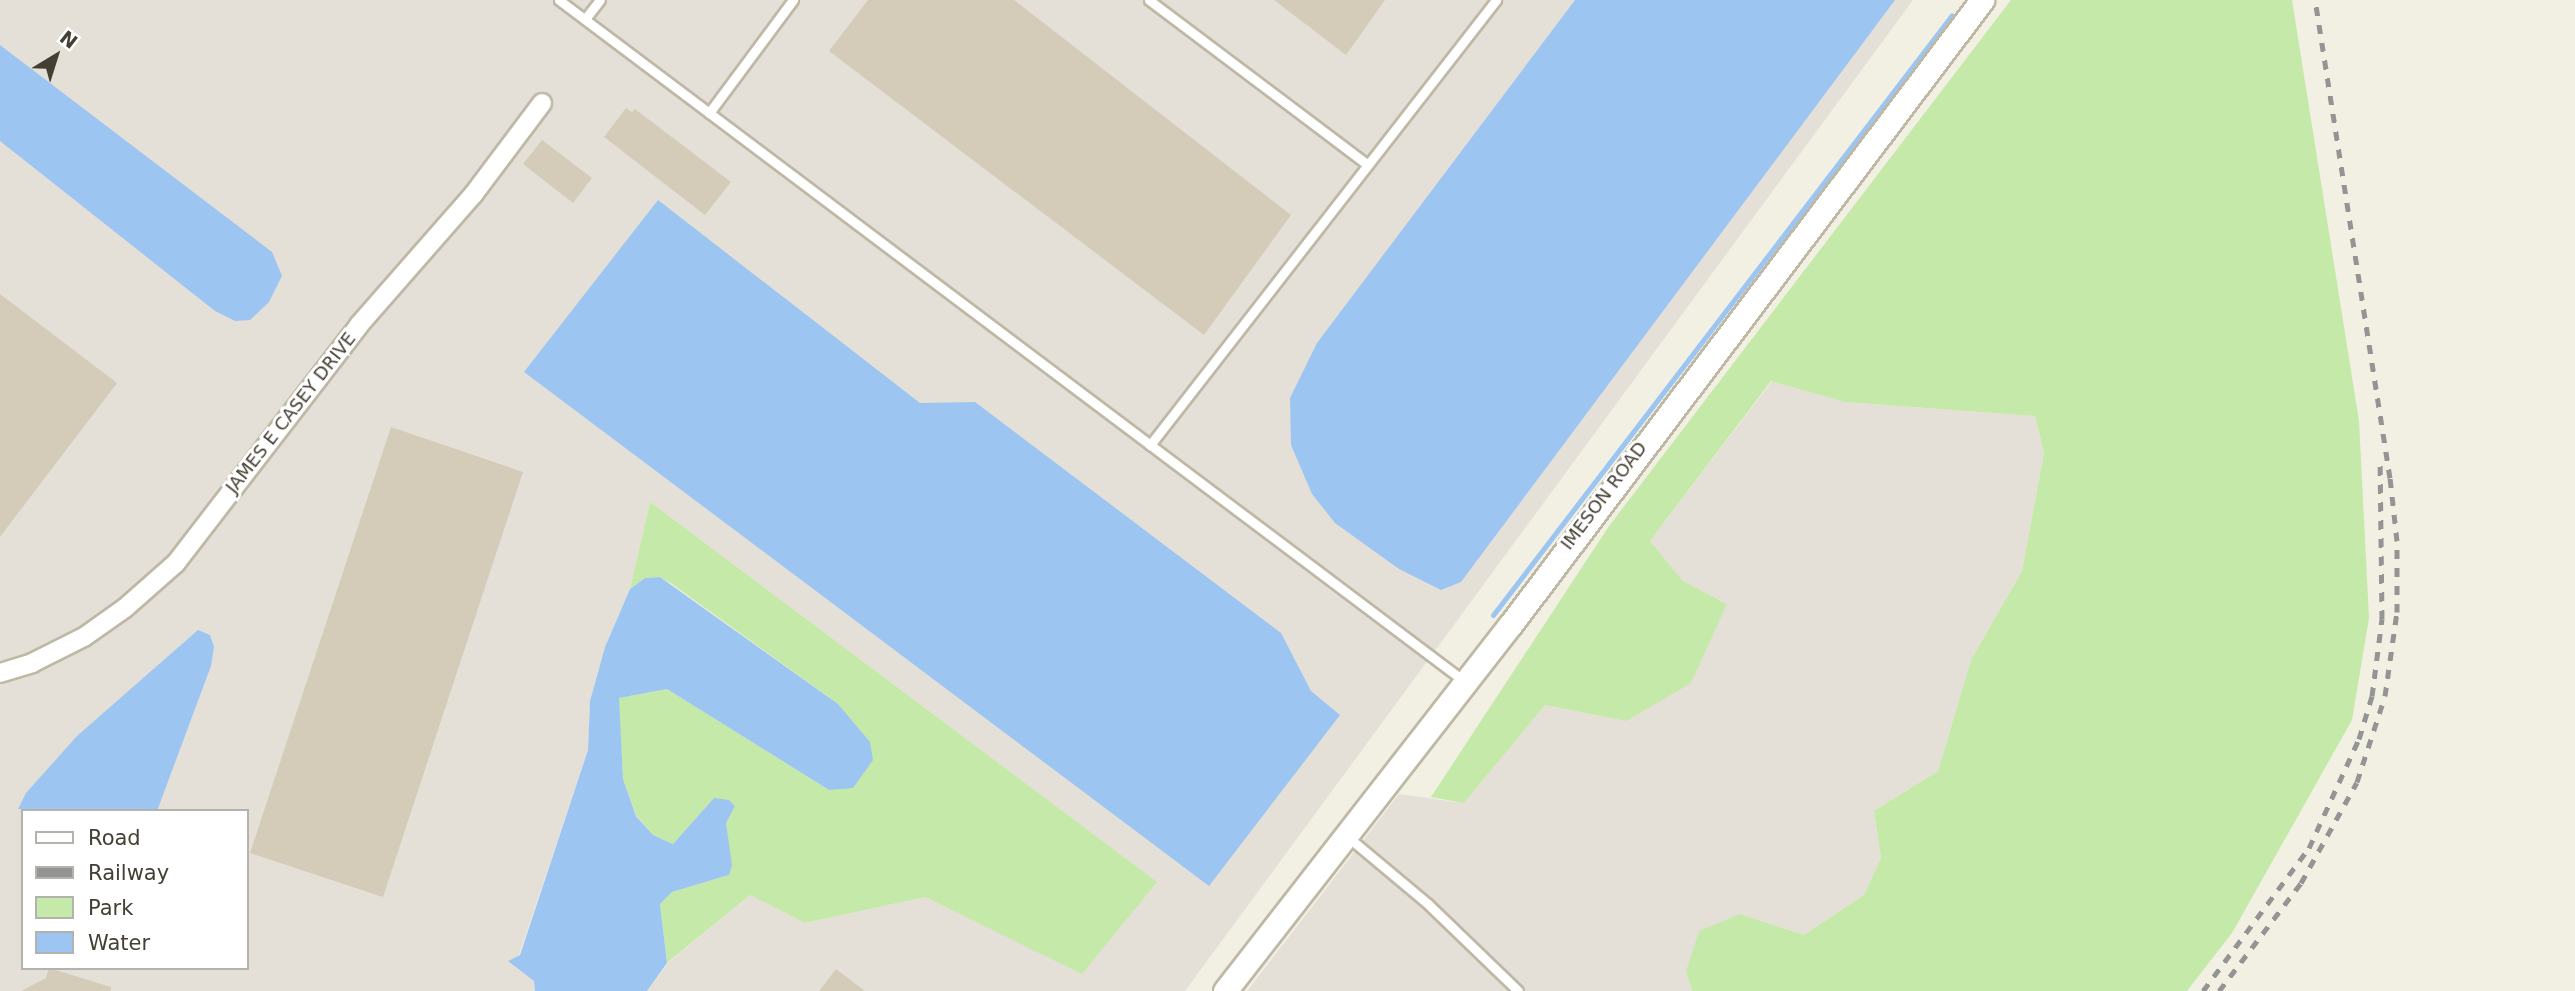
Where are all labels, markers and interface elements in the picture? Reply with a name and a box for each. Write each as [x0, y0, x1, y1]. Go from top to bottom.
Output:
north arrow [21, 21, 91, 91]
text: N [56, 26, 82, 53]
street label: JAMES E CASEY DRIVE [221, 328, 361, 498]
street label: IMESON ROAD [1556, 438, 1652, 554]
legend [21, 809, 248, 970]
text: Road [88, 826, 141, 850]
text: Railway [88, 861, 169, 885]
text: Park [88, 896, 133, 920]
text: Water [88, 931, 150, 955]

